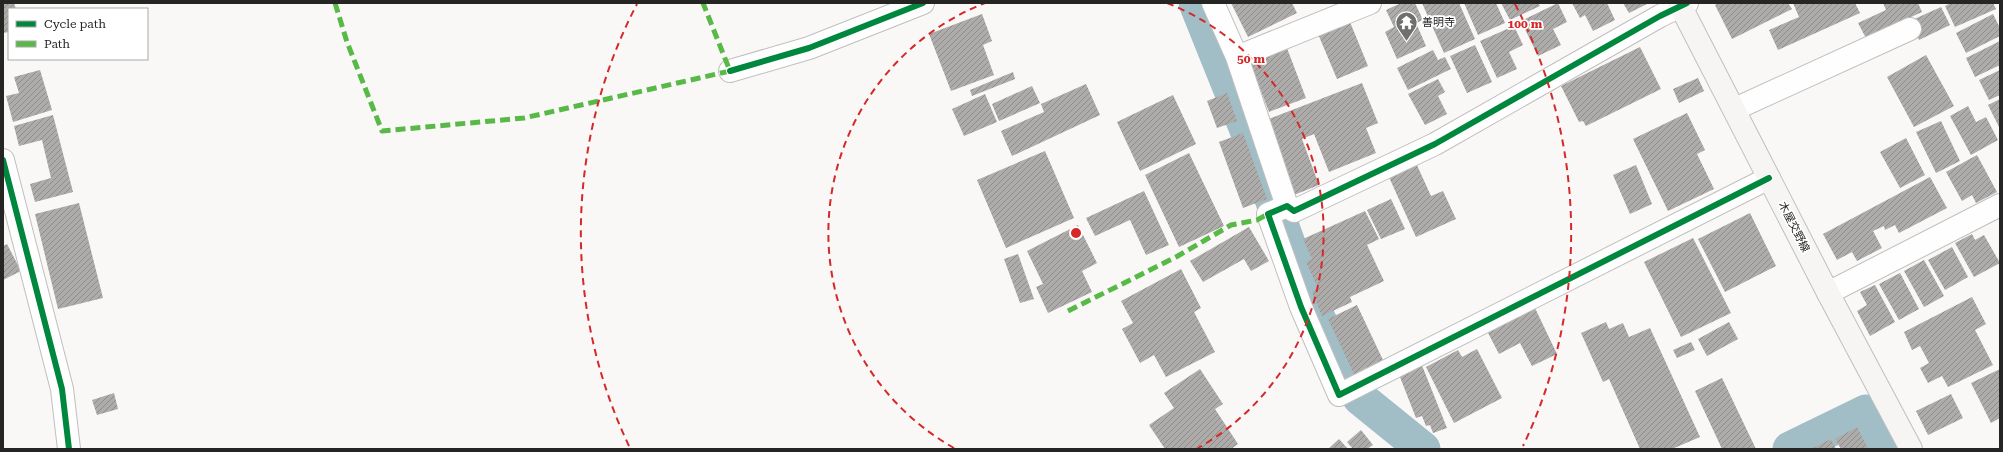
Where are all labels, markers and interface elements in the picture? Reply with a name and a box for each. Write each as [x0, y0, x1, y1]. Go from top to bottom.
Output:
legend [8, 8, 148, 60]
temple icon: 善明寺 [1393, 9, 1419, 42]
place label: 善明寺 [1422, 16, 1455, 29]
text: Cycle path [44, 17, 106, 31]
text: 100 m [1508, 17, 1543, 31]
text: Path [44, 37, 70, 51]
text: 50 m [1237, 52, 1265, 66]
street label: 木屋交野線 [1776, 200, 1812, 254]
centre of rings [1069, 226, 1083, 240]

